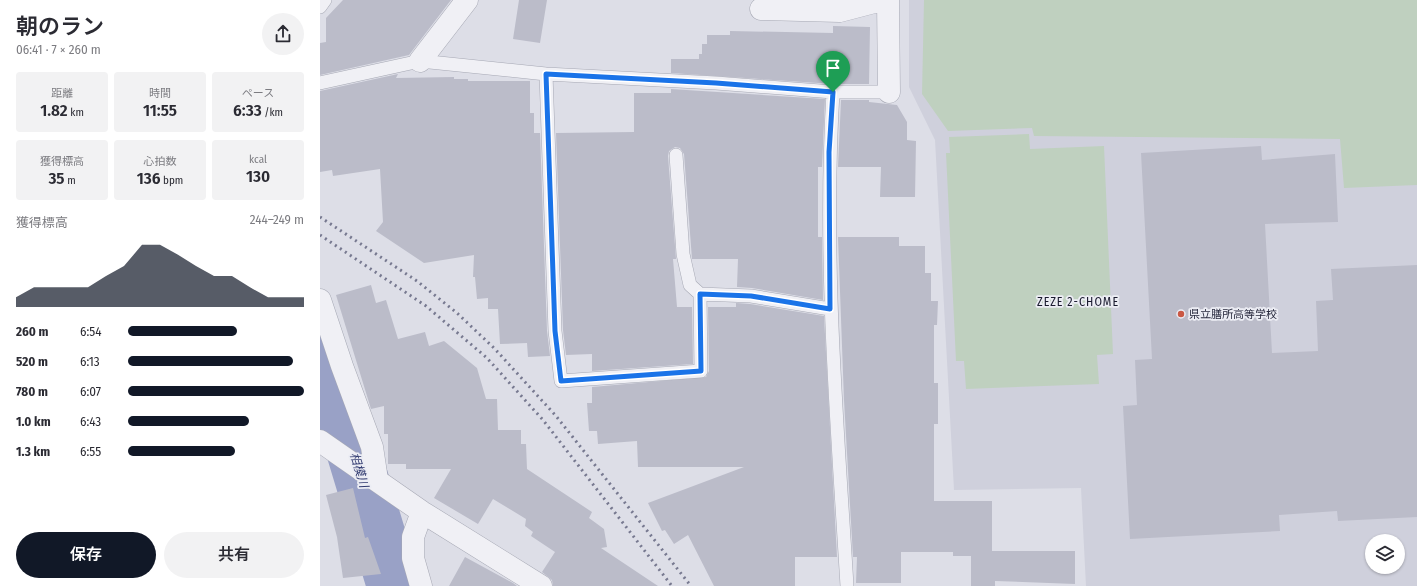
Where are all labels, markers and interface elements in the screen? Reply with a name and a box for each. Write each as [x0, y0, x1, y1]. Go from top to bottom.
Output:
text: 朝のラン [16, 13, 104, 40]
button: share [262, 13, 304, 55]
text: 06:41 · 7 × 260 m [16, 42, 101, 57]
pin [816, 51, 850, 92]
icon: arrive [822, 57, 844, 79]
text: 距離 [51, 87, 73, 100]
text: 時間 [149, 87, 171, 100]
text: ペース [242, 87, 274, 100]
text: 1.82 [40, 100, 68, 121]
text: 11:55 [143, 100, 177, 121]
text: 6:33 [233, 100, 262, 121]
text: km [68, 106, 84, 119]
text: /km [262, 106, 283, 119]
text: kcal [249, 153, 267, 166]
text: 獲得標高 [40, 155, 84, 168]
text: 心拍数 [144, 155, 177, 168]
text: 130 [246, 166, 270, 187]
text: 35 [48, 168, 65, 189]
text: 136 [137, 168, 161, 189]
text: m [65, 174, 76, 187]
text: bpm [161, 174, 183, 187]
text: 244–249 m [250, 212, 304, 227]
text: 獲得標高 [16, 215, 68, 230]
district label: ZEZE 2-CHOME [1037, 295, 1119, 309]
place label: 県立膳所高等学校 [1189, 308, 1277, 321]
marker: 県立膳所高等学校 [1176, 309, 1186, 319]
text: 260 m [16, 324, 49, 339]
text: 6:54 [80, 324, 102, 339]
text: 520 m [16, 354, 48, 369]
text: 6:13 [80, 354, 100, 369]
text: 780 m [16, 384, 48, 399]
text: 6:07 [80, 384, 101, 399]
text: 1.0 km [16, 414, 51, 429]
text: 6:43 [80, 414, 101, 429]
text: 1.3 km [16, 444, 50, 459]
text: 6:55 [80, 444, 101, 459]
water label: 相模川 [347, 451, 372, 491]
button: 保存 [16, 532, 156, 578]
button: 共有 [164, 532, 304, 578]
map controls [1365, 534, 1405, 574]
button: layers [1365, 534, 1405, 574]

